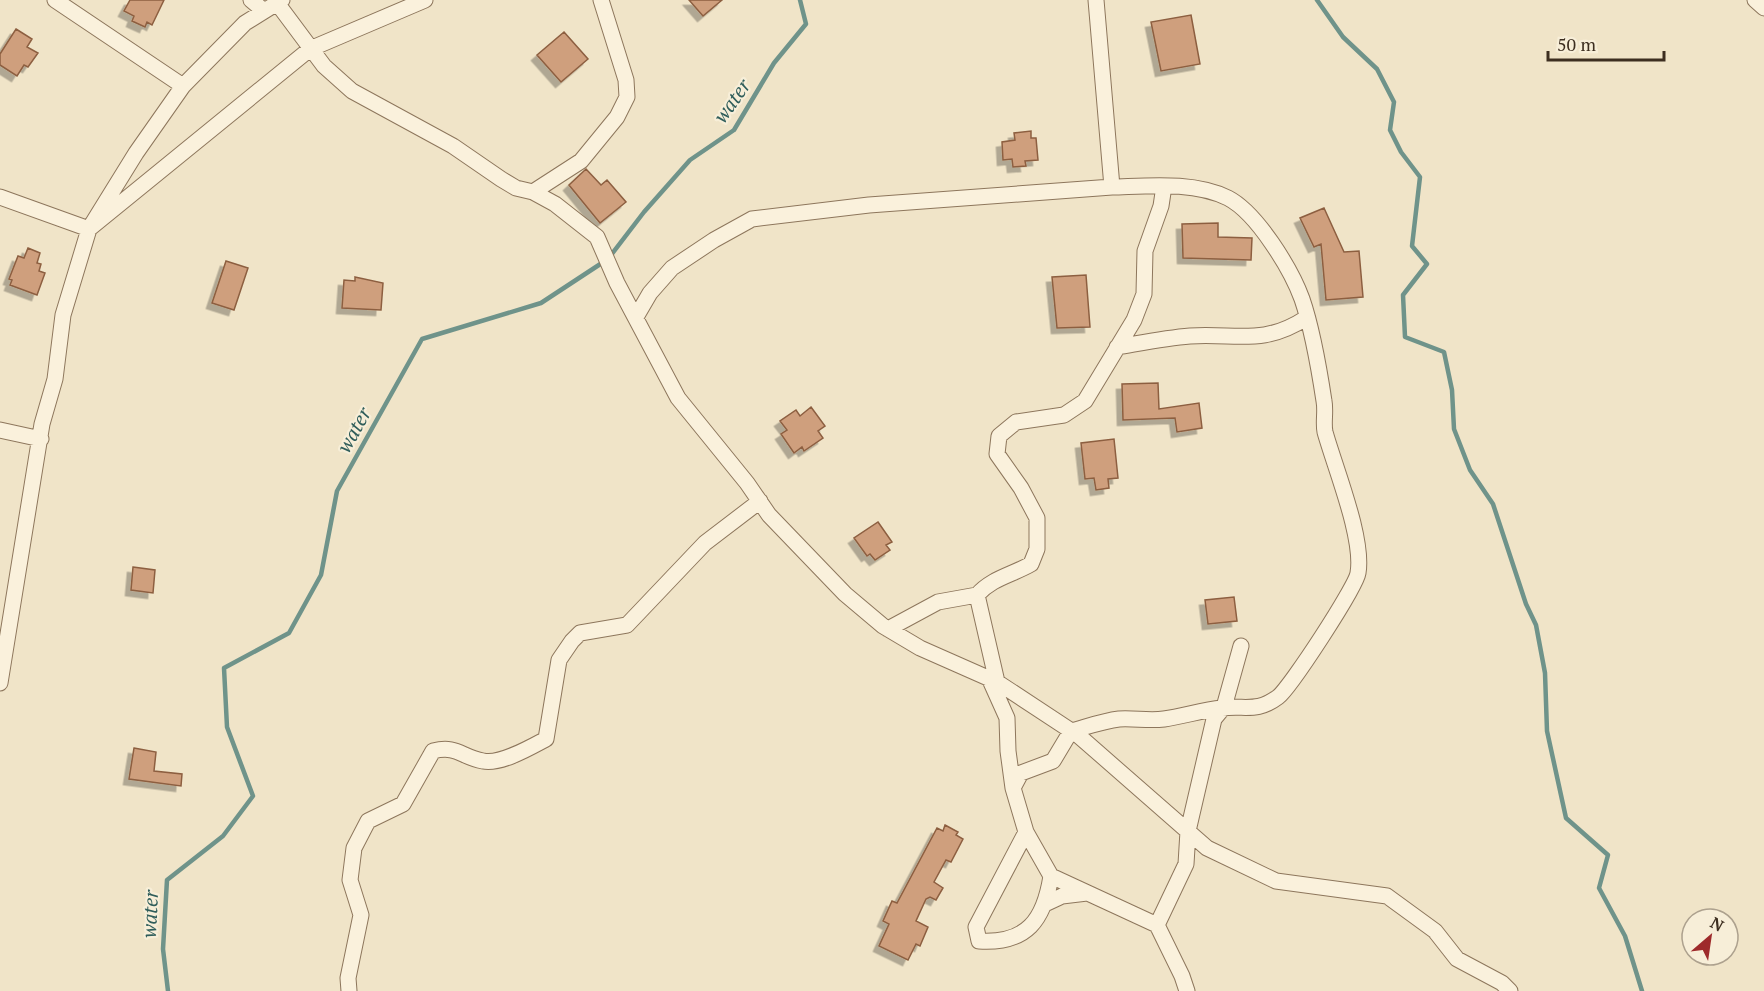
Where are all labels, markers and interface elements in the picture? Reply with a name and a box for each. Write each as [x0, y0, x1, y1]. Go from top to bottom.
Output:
scale bar [1548, 24, 1664, 62]
text: 50 m [1557, 32, 1597, 56]
water label: water [707, 72, 757, 128]
water label: water [330, 401, 378, 457]
water label: water [135, 888, 164, 939]
north arrow [1680, 907, 1740, 967]
text: N [1707, 911, 1728, 936]

